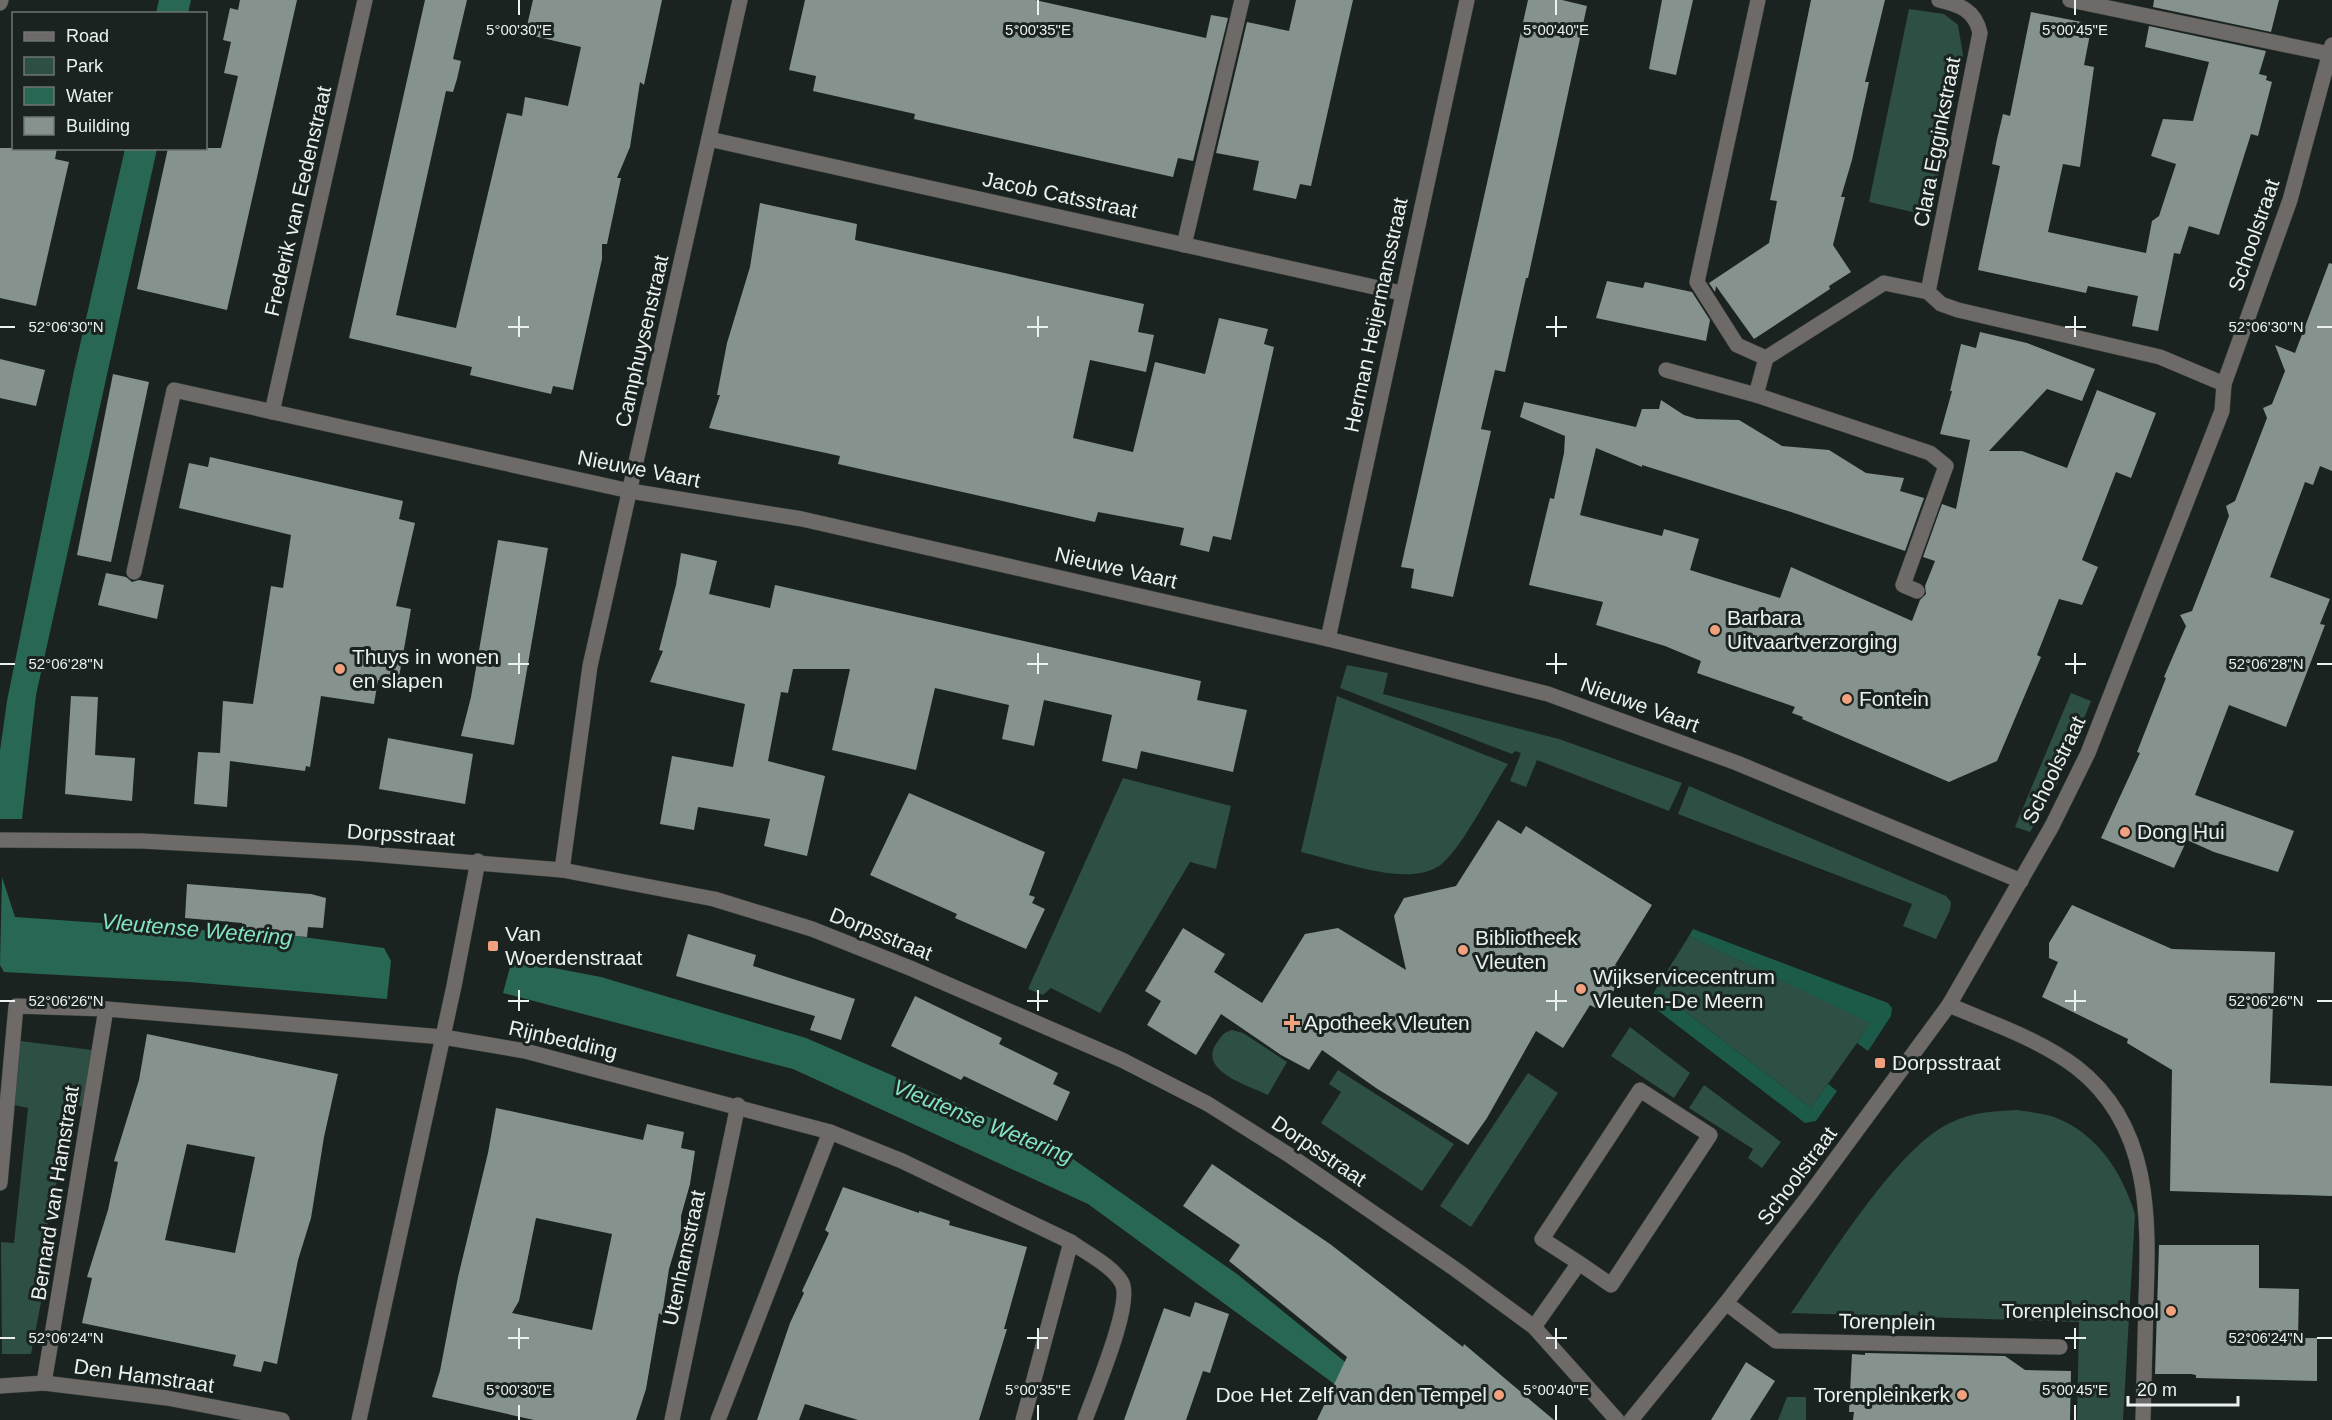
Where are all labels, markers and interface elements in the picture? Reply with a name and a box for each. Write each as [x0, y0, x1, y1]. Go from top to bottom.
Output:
legend [12, 12, 207, 150]
text: 5°00'30"E [486, 21, 552, 38]
text: 5°00'35"E [1005, 21, 1071, 38]
text: 5°00'40"E [1523, 21, 1589, 38]
text: 5°00'45"E [2042, 21, 2108, 38]
text: Road [66, 26, 109, 46]
street label: Clara Egginkstraat [1909, 55, 1964, 229]
text: Park [66, 56, 104, 76]
street label: Frederik van Eedenstraat [260, 83, 335, 318]
text: Water [66, 86, 113, 106]
text: Building [66, 116, 130, 136]
street label: Jacob Catsstraat [981, 167, 1140, 222]
street label: Schoolstraat [2224, 176, 2283, 294]
street label: Herman Heijermansstraat [1339, 195, 1412, 434]
street label: Camphuysenstraat [610, 252, 673, 429]
text: 52°06'30"N [28, 318, 104, 335]
text: 52°06'30"N [2228, 318, 2304, 335]
street label: Nieuwe Vaart [576, 445, 703, 492]
street label: Nieuwe Vaart [1053, 542, 1180, 593]
place label: Barbara Uitvaartverzorging [1727, 606, 1897, 653]
marker: Barbara Uitvaartverzorging [1708, 623, 1722, 637]
place label: Thuys in wonen en slapen [352, 645, 499, 692]
text: 52°06'28"N [28, 655, 104, 672]
text: 52°06'28"N [2228, 655, 2304, 672]
marker: Thuys in wonen en slapen [333, 662, 347, 676]
street label: Nieuwe Vaart [1578, 672, 1703, 737]
place label: Fontein [1859, 687, 1929, 710]
marker: Fontein [1840, 692, 1854, 706]
street label: Schoolstraat [2018, 712, 2090, 827]
street label: Dorpsstraat [346, 819, 456, 850]
place label: Dong Hui [2137, 820, 2225, 843]
marker: Dong Hui [2118, 825, 2132, 839]
street label: Dorpsstraat [827, 903, 936, 965]
water label: Vleutense Wetering [100, 909, 294, 950]
place label: Van Woerdenstraat [505, 922, 643, 969]
place label: Bibliotheek Vleuten [1475, 926, 1578, 973]
marker: Van Woerdenstraat [486, 939, 500, 953]
marker: Bibliotheek Vleuten [1456, 943, 1470, 957]
place label: Wijkservicecentrum Vleuten-De Meern [1593, 965, 1775, 1012]
marker: Wijkservicecentrum Vleuten-De Meern [1574, 982, 1588, 996]
text: 52°06'26"N [28, 992, 104, 1009]
text: 52°06'26"N [2228, 992, 2304, 1009]
place label: Apotheek Vleuten [1304, 1011, 1470, 1034]
street label: Rijnbedding [506, 1016, 620, 1063]
marker: Apotheek Vleuten [1285, 1016, 1299, 1030]
place label: Dorpsstraat [1892, 1051, 2001, 1074]
marker: Dorpsstraat [1873, 1056, 1887, 1070]
water label: Vleutense Wetering [889, 1074, 1077, 1169]
street label: Bernard van Hamstraat [26, 1084, 83, 1302]
street label: Dorpsstraat [1268, 1111, 1371, 1191]
street label: Schoolstraat [1752, 1122, 1841, 1229]
street label: Utenhamstraat [658, 1188, 709, 1328]
place label: Torenpleinschool [2001, 1299, 2159, 1322]
marker: Torenpleinschool [2164, 1304, 2178, 1318]
street label: Torenplein [1838, 1309, 1936, 1334]
text: 52°06'24"N [28, 1329, 104, 1346]
text: 52°06'24"N [2228, 1329, 2304, 1346]
street label: Den Hamstraat [73, 1354, 216, 1397]
scale bar [2128, 1369, 2238, 1407]
text: 20 m [2137, 1380, 2177, 1400]
text: 5°00'30"E [486, 1381, 552, 1398]
text: 5°00'35"E [1005, 1381, 1071, 1398]
text: 5°00'40"E [1523, 1381, 1589, 1398]
text: 5°00'45"E [2042, 1381, 2108, 1398]
place label: Doe Het Zelf van den Tempel [1215, 1383, 1487, 1406]
place label: Torenpleinkerk [1813, 1383, 1950, 1406]
marker: Doe Het Zelf van den Tempel [1492, 1388, 1506, 1402]
marker: Torenpleinkerk [1955, 1388, 1969, 1402]

